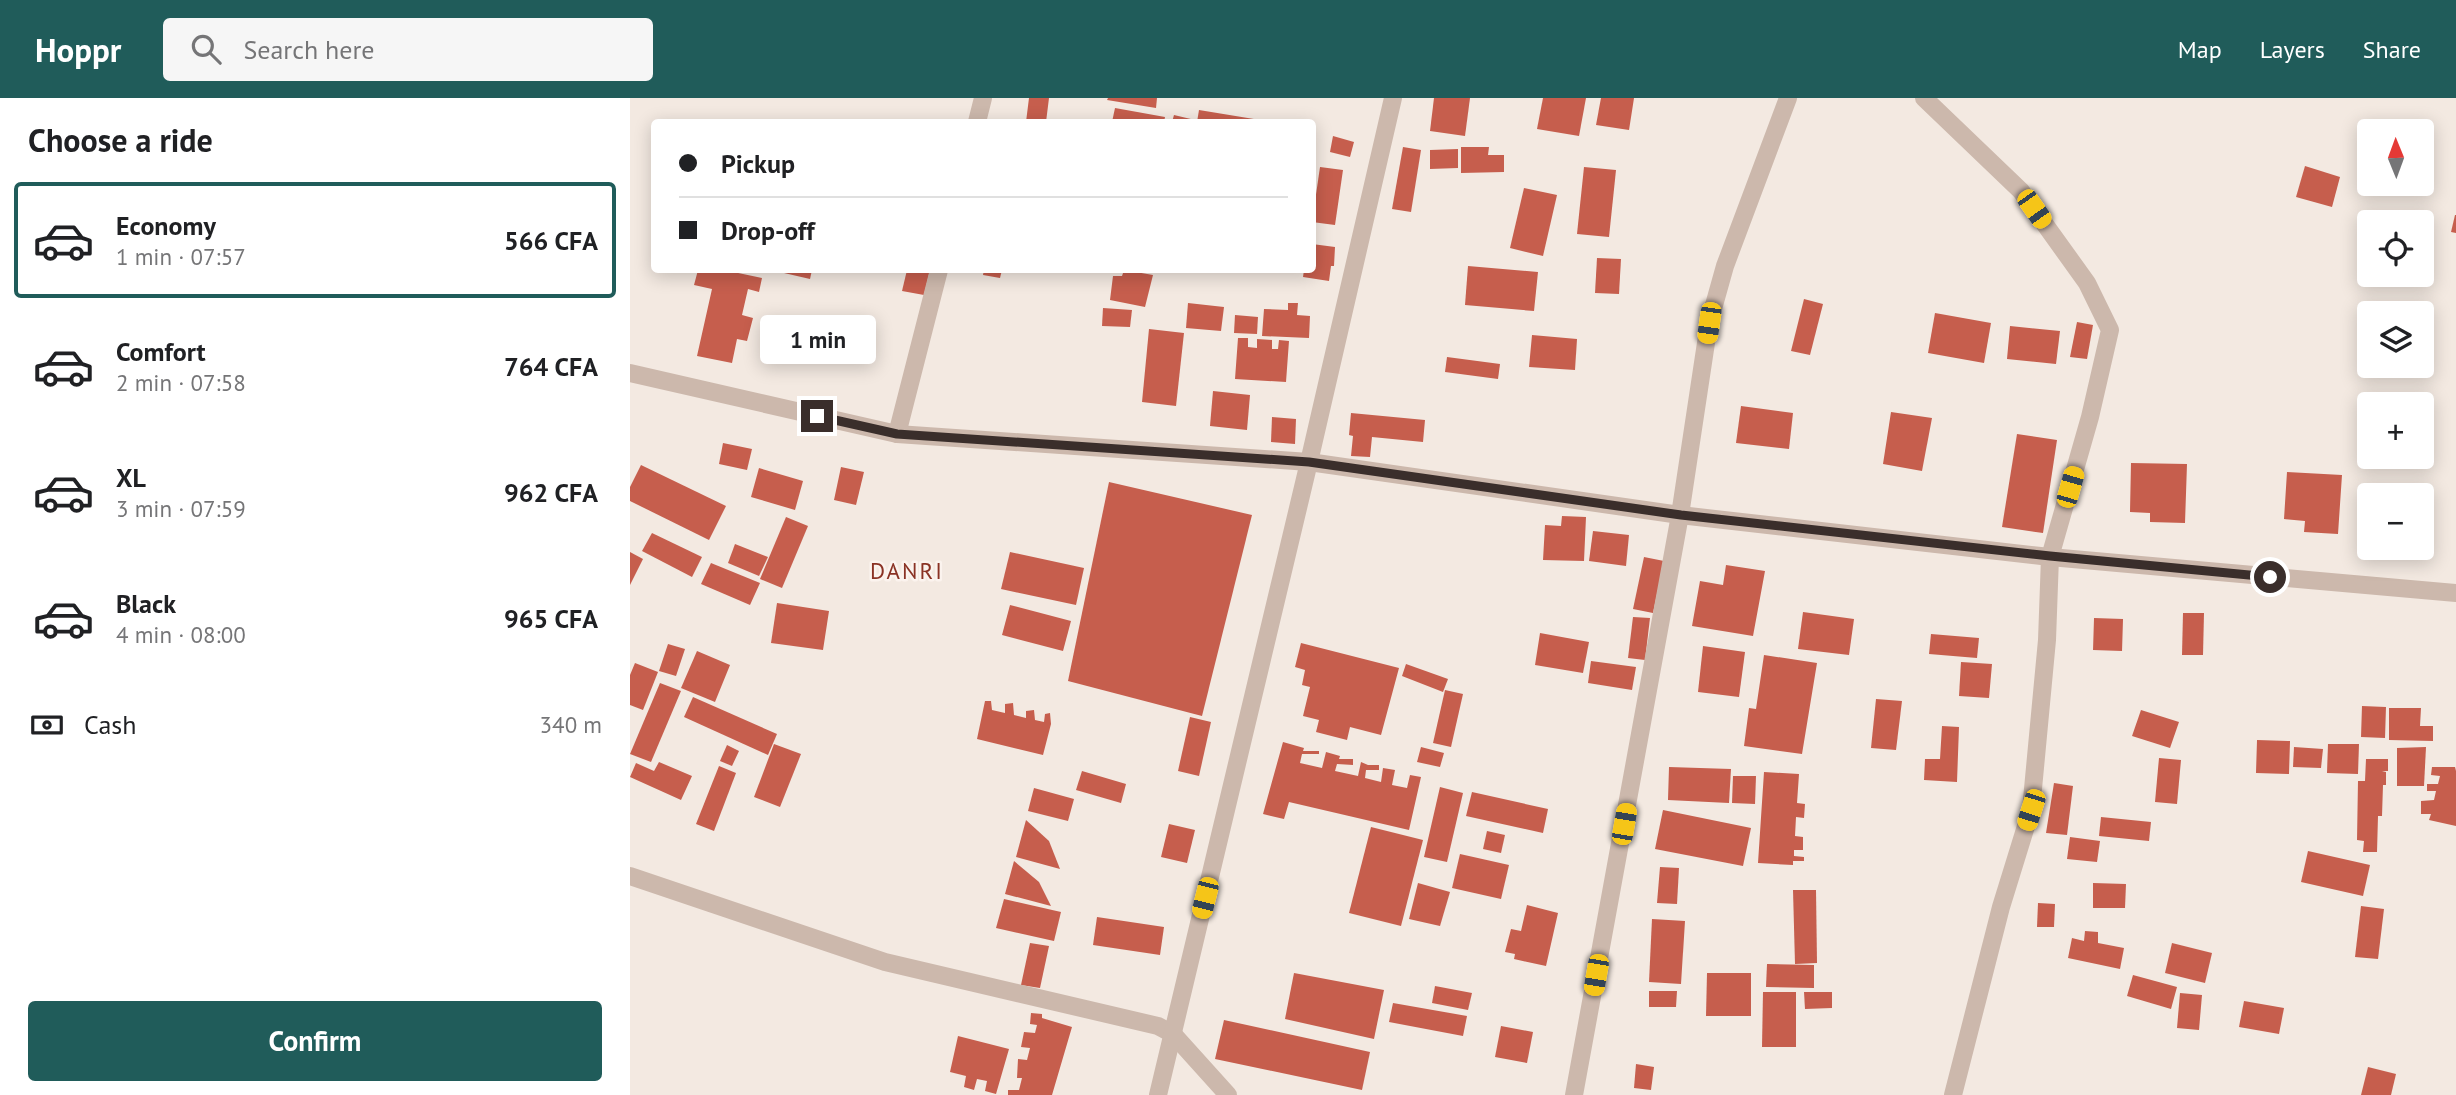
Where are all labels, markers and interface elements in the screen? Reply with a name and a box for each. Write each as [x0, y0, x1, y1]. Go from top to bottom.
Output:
search box [163, 18, 653, 81]
text: Hoppr [35, 28, 121, 71]
icon: search [187, 30, 225, 68]
text: Search here [243, 33, 375, 66]
text: Map [2178, 34, 2222, 65]
text: Layers [2260, 34, 2325, 65]
text: Share [2363, 34, 2421, 65]
text: Choose a ride [28, 119, 213, 161]
north arrow [2357, 119, 2434, 196]
map controls [2357, 119, 2434, 560]
text: Pickup [721, 147, 795, 180]
car [2014, 186, 2055, 232]
icon: car [32, 209, 95, 272]
text: Economy [116, 209, 216, 242]
button: locate [2357, 210, 2434, 287]
text: Drop-off [721, 214, 815, 247]
text: 566 CFA [504, 224, 598, 257]
text: 1 min · 07:57 [116, 242, 246, 271]
car [1696, 301, 1723, 345]
button: layers [2357, 301, 2434, 378]
callout: 1 min [759, 314, 875, 364]
text: 1 min [790, 325, 846, 354]
icon: car [32, 335, 95, 398]
text: Comfort [116, 335, 206, 368]
text: 764 CFA [504, 350, 598, 383]
text: 2 min · 07:58 [116, 368, 246, 397]
button: + [2357, 392, 2434, 469]
route end [801, 400, 833, 432]
icon: car [32, 461, 95, 524]
text: XL [116, 461, 146, 494]
car [2055, 464, 2086, 510]
text: 962 CFA [504, 476, 598, 509]
button: − [2357, 483, 2434, 560]
text: 3 min · 07:59 [116, 494, 246, 523]
district label: DANRI [870, 556, 944, 585]
route start [2254, 561, 2286, 593]
icon: car [32, 587, 95, 650]
text: Black [116, 587, 176, 620]
text: 965 CFA [504, 602, 598, 635]
text: 4 min · 08:00 [116, 620, 246, 649]
icon: cash [28, 706, 66, 744]
text: Cash [84, 708, 136, 741]
text: 340 m [540, 710, 602, 739]
car [2015, 787, 2048, 833]
car [1611, 801, 1638, 847]
car [1190, 875, 1221, 921]
car [1583, 952, 1610, 998]
button: Confirm [28, 1001, 602, 1081]

